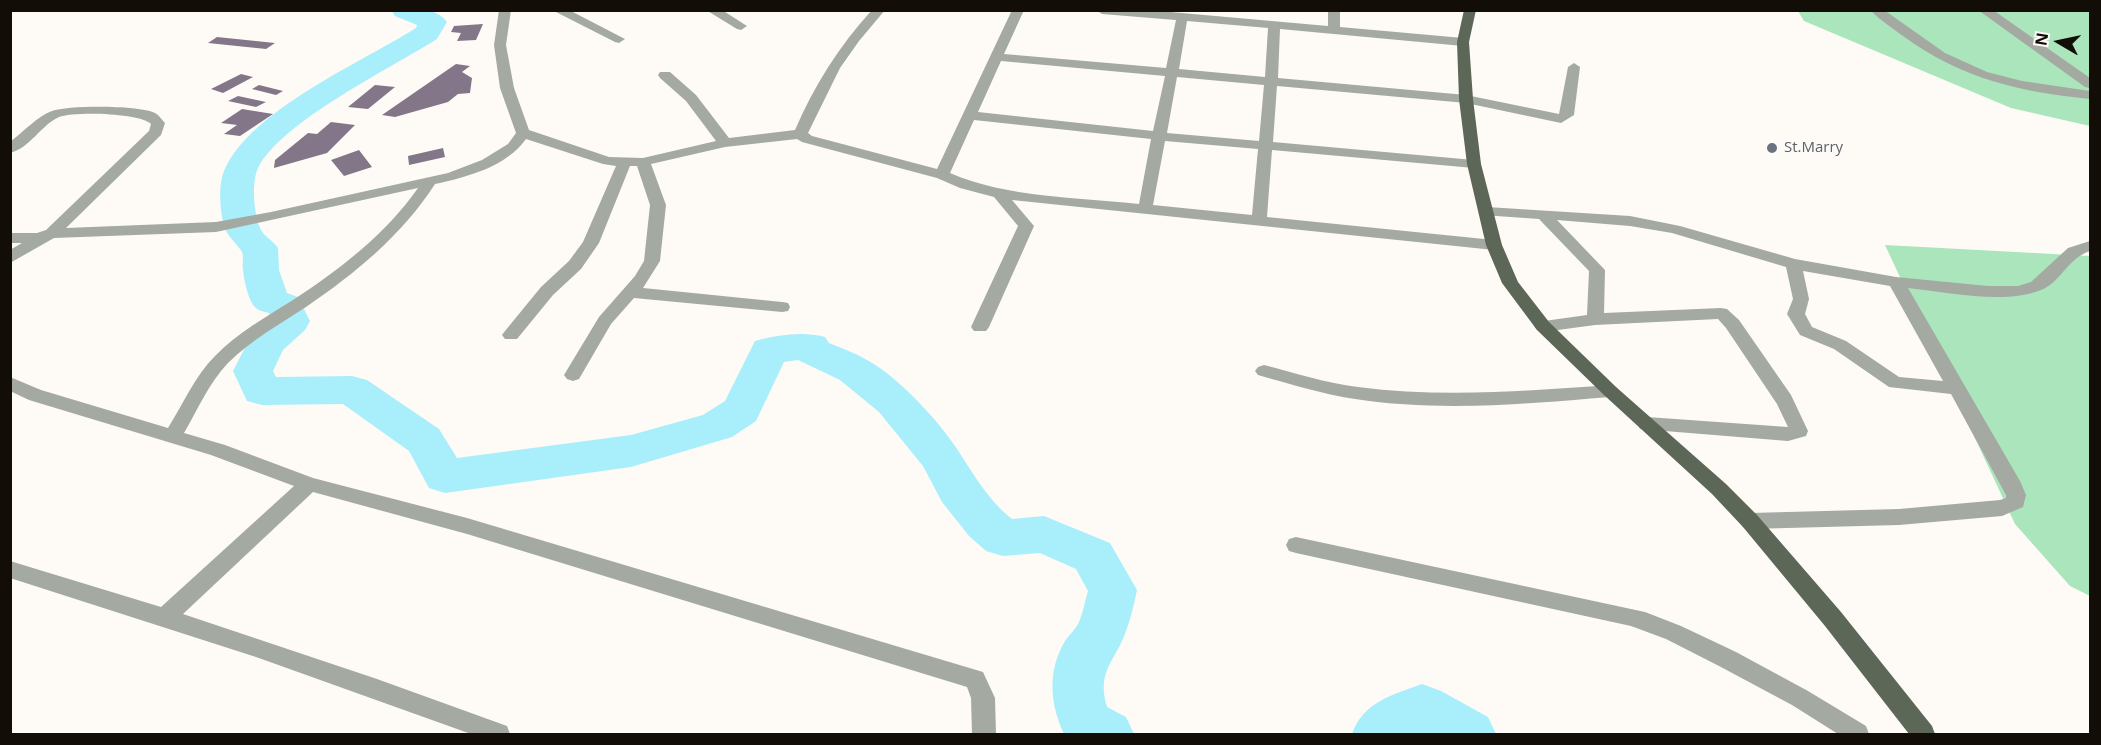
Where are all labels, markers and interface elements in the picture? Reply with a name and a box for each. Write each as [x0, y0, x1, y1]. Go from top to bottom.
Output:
north arrow [2029, 12, 2089, 72]
text: N [2029, 31, 2053, 47]
place label: St.Marry [1784, 139, 1843, 157]
marker: St.Marry [1765, 141, 1779, 155]

